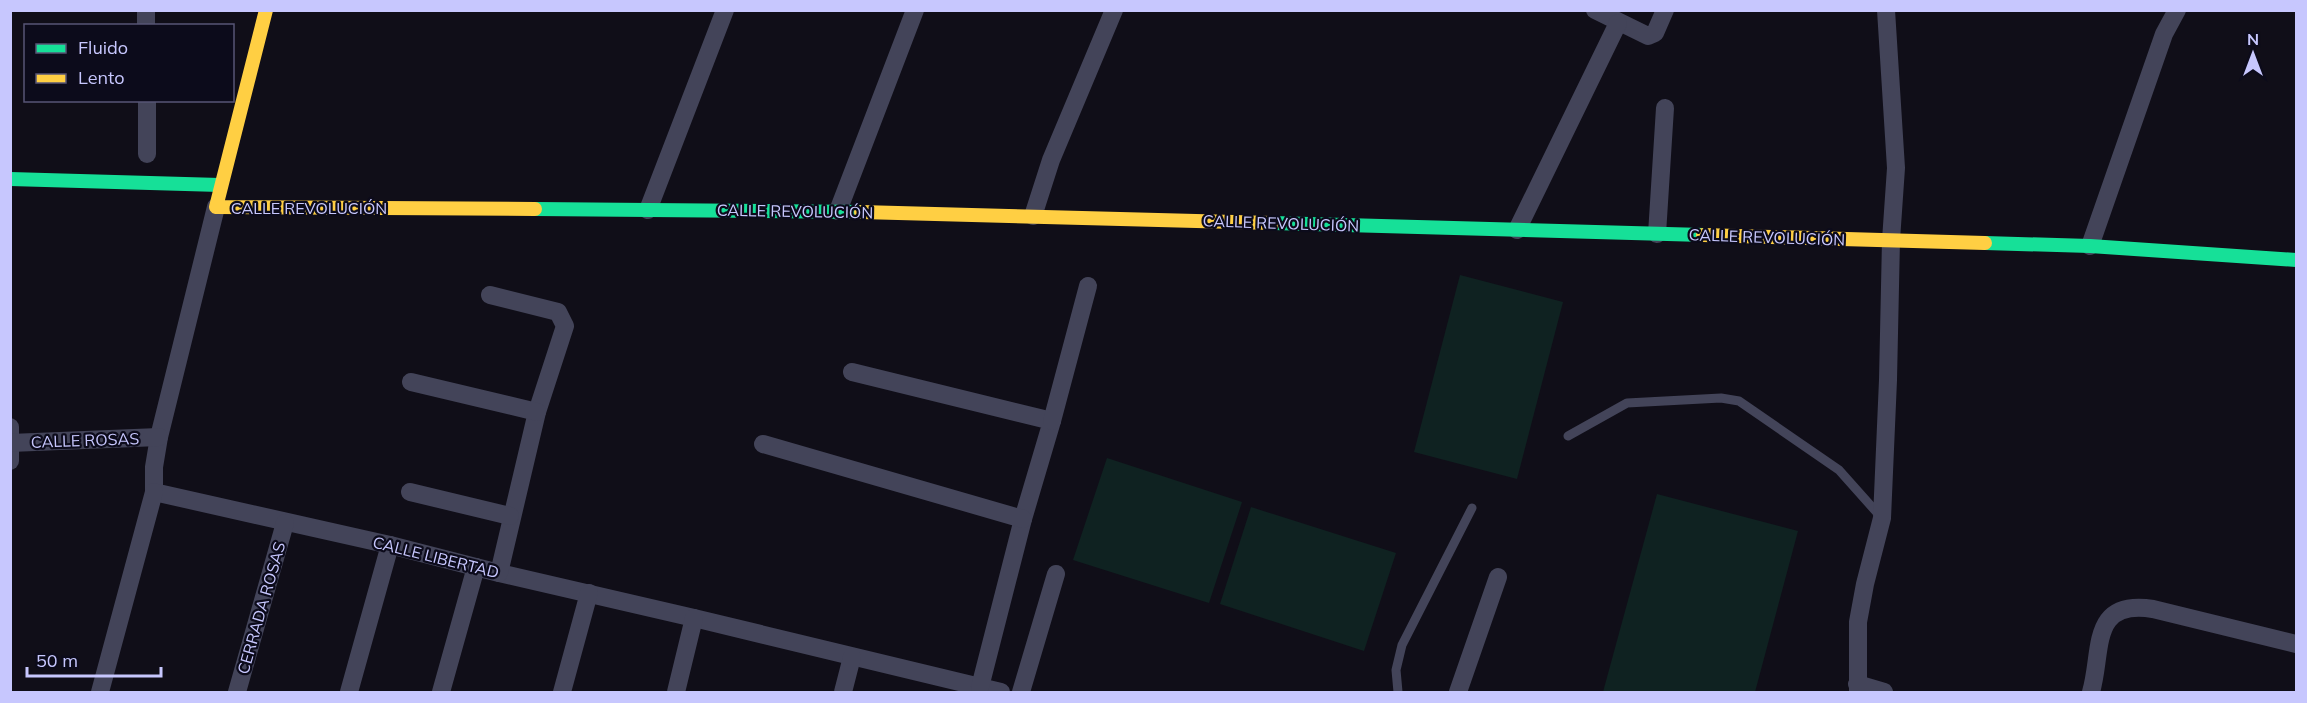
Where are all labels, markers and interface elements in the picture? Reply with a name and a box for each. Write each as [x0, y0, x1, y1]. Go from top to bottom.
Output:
legend [24, 24, 234, 102]
north arrow [2223, 24, 2283, 84]
text: N [2247, 29, 2259, 49]
text: Fluido [78, 36, 128, 59]
text: Lento [78, 66, 125, 89]
street label: CALLE REVOLUCIÓN [231, 198, 387, 218]
street label: CALLE REVOLUCIÓN [717, 200, 873, 222]
street label: CALLE REVOLUCIÓN [1202, 210, 1360, 236]
street label: CALLE REVOLUCIÓN [1688, 224, 1846, 250]
street label: CALLE ROSAS [31, 428, 140, 452]
street label: CALLE LIBERTAD [371, 532, 501, 582]
street label: CERRADA ROSAS [233, 540, 289, 676]
scale bar [27, 640, 160, 678]
text: 50 m [36, 649, 78, 672]

